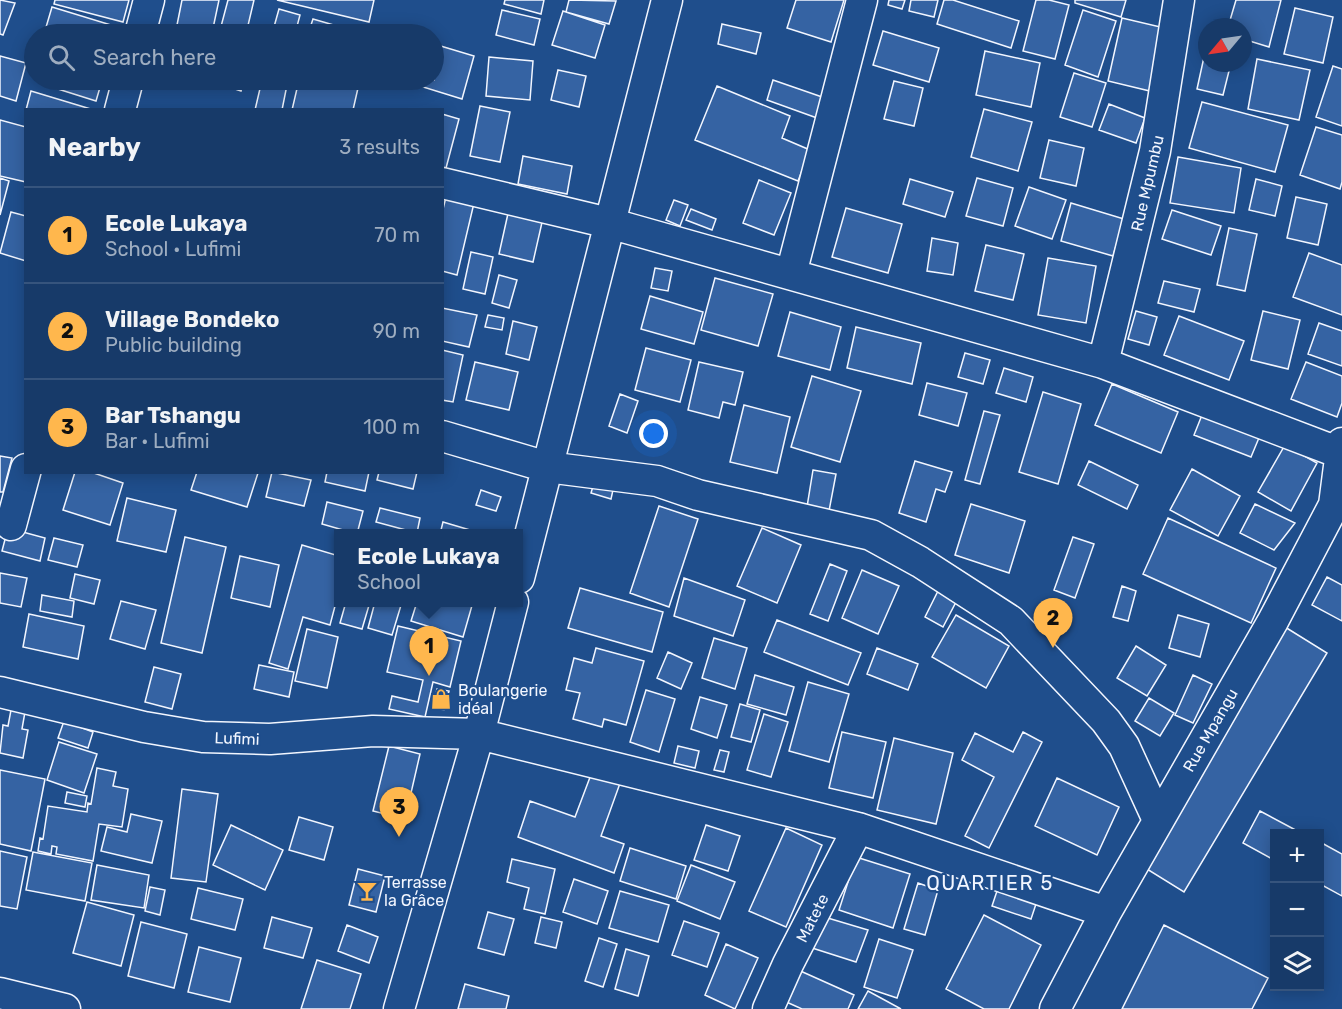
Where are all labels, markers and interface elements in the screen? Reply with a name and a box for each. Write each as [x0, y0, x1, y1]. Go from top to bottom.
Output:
north arrow [1198, 18, 1252, 72]
search box [24, 24, 444, 90]
icon: search [45, 41, 78, 74]
text: Search here [93, 44, 216, 71]
text: Nearby [48, 132, 141, 163]
street label: Rue Mpumbu [1127, 133, 1168, 233]
text: 3 results [339, 135, 420, 159]
text: Ecole Lukaya [105, 210, 247, 237]
text: 1 [63, 223, 72, 247]
text: 70 m [374, 223, 420, 247]
text: School · Lufimi [105, 237, 241, 261]
text: Village Bondeko [105, 306, 279, 333]
text: 2 [61, 319, 74, 343]
text: 90 m [373, 319, 420, 343]
text: Public building [105, 333, 242, 357]
text: Bar Tshangu [105, 402, 241, 429]
text: 3 [61, 415, 74, 439]
text: 100 m [363, 415, 420, 439]
your location [639, 419, 668, 448]
text: Bar · Lufimi [105, 429, 210, 453]
popup [334, 529, 523, 607]
text: Ecole Lukaya [357, 543, 500, 570]
text: School [357, 570, 421, 594]
pin: 2 [1034, 598, 1072, 648]
pin: 1 [410, 626, 448, 676]
place label: Boulangerie idéal [458, 681, 547, 718]
street label: Rue Mpangu [1179, 685, 1242, 775]
shop icon: Boulangerie idéal [429, 687, 453, 711]
street label: Lufimi [214, 728, 260, 749]
pin: 3 [380, 788, 418, 837]
map controls [1270, 829, 1324, 991]
button: + [1270, 829, 1324, 883]
district label: QUARTIER 5 [926, 871, 1054, 895]
place label: Terrasse la Grâce [384, 873, 447, 910]
bar icon: Terrasse la Grâce [355, 879, 379, 903]
button: − [1270, 883, 1324, 937]
street label: Matete [792, 891, 833, 946]
button: layers [1270, 937, 1324, 991]

